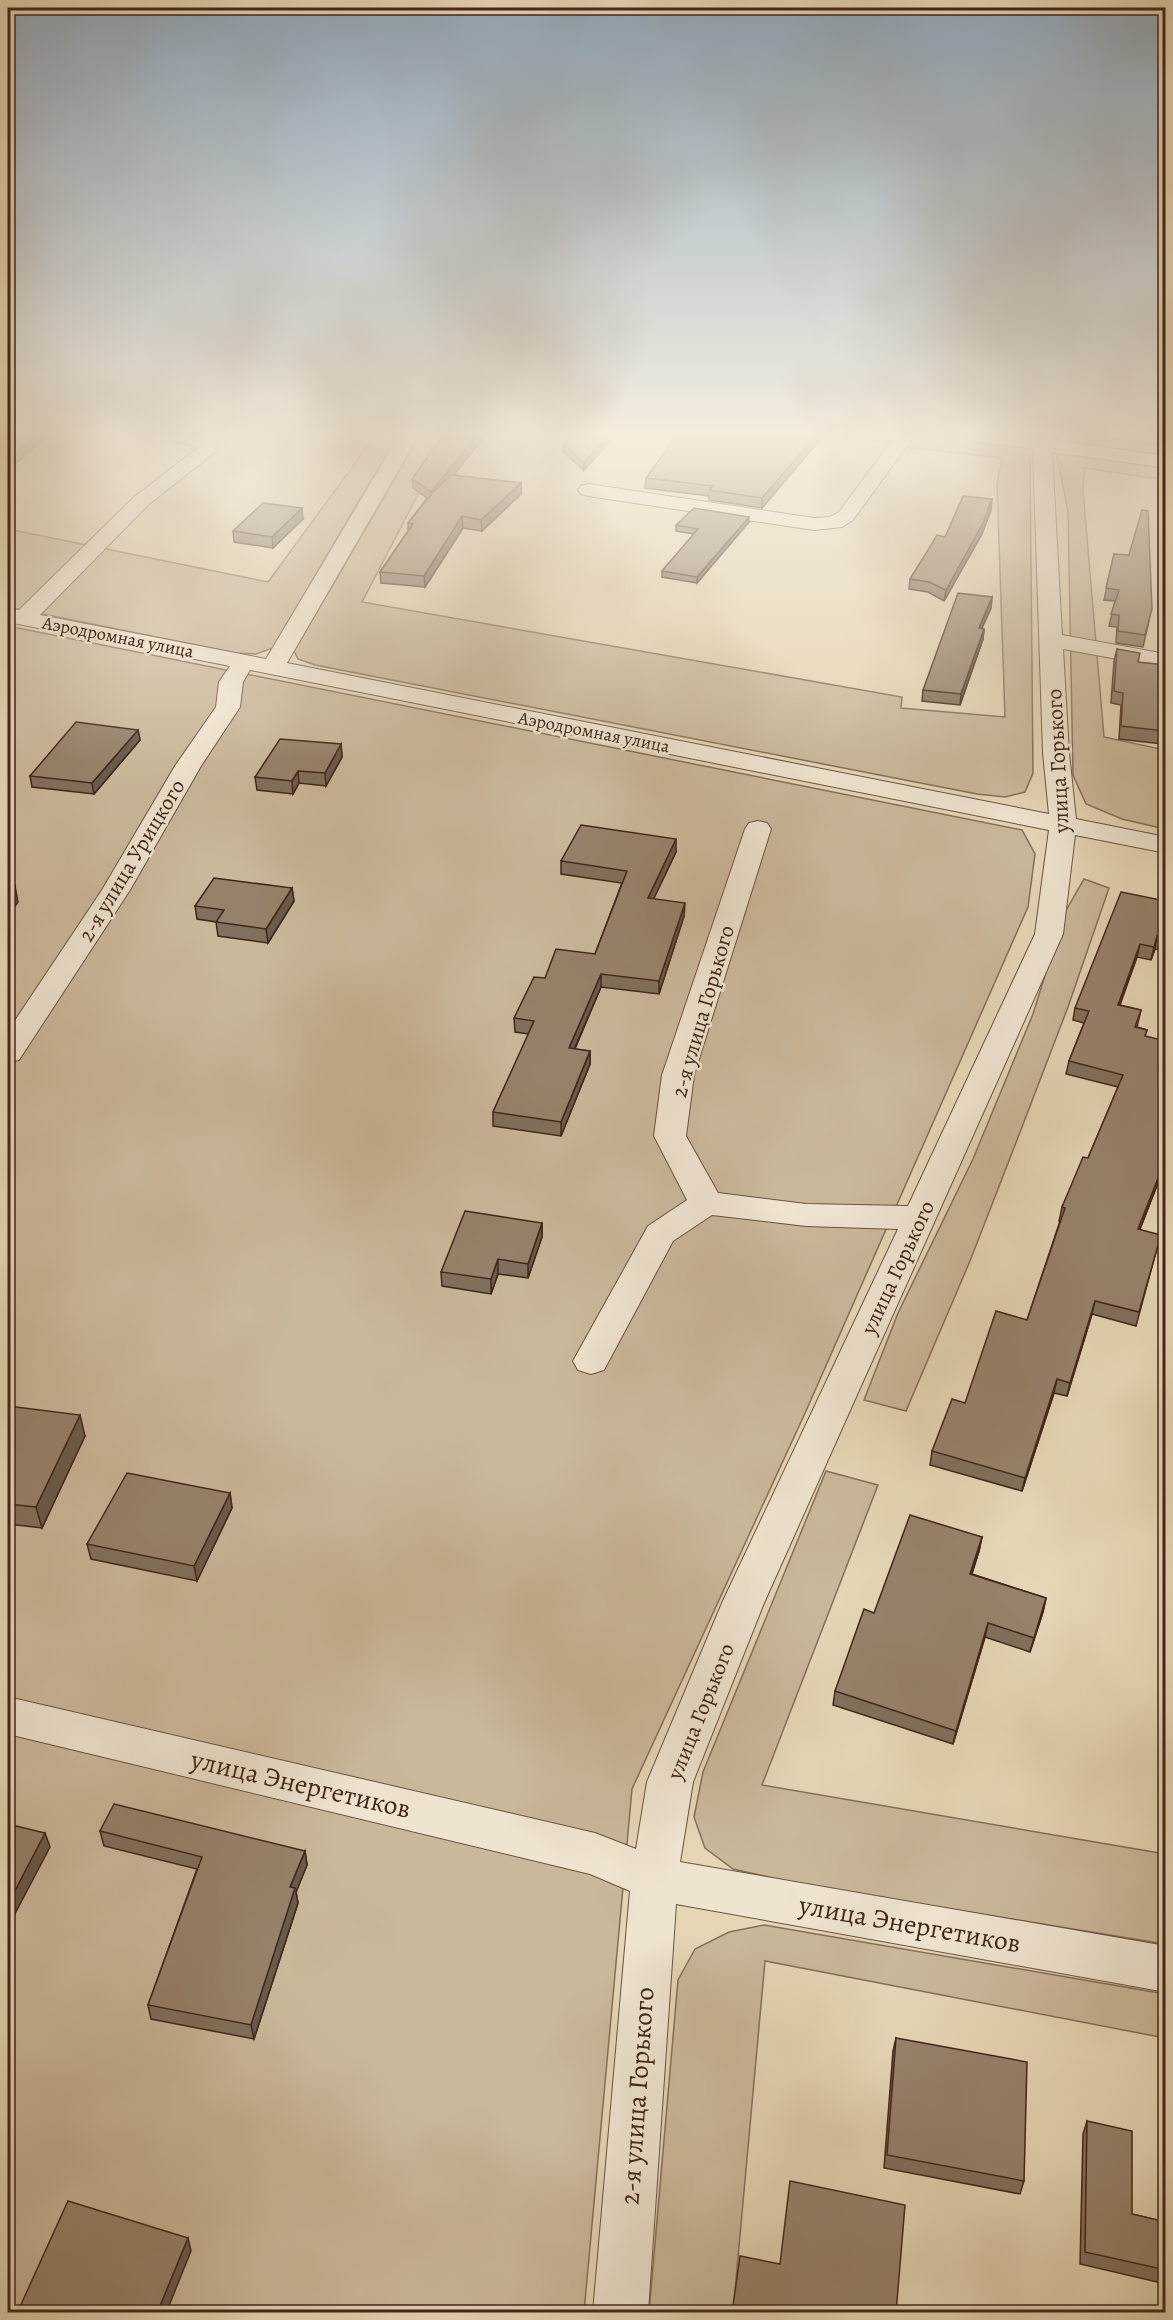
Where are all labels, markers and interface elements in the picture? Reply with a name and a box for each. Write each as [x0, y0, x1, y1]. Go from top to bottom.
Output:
street label: Аэродромная улица [39, 610, 196, 664]
street label: улица Горького [1039, 688, 1077, 835]
street label: Аэродромная улица [515, 705, 672, 759]
street label: 2-я улица Урицкого [71, 774, 192, 947]
street label: 2-я улица Горького [664, 922, 742, 1101]
street label: улица Горького [853, 1196, 942, 1340]
street label: улица Горького [660, 1639, 742, 1785]
street label: улица Энергетиков [187, 1741, 414, 1827]
street label: улица Энергетиков [795, 1887, 1024, 1961]
street label: 2-я улица Горького [611, 1986, 663, 2206]

